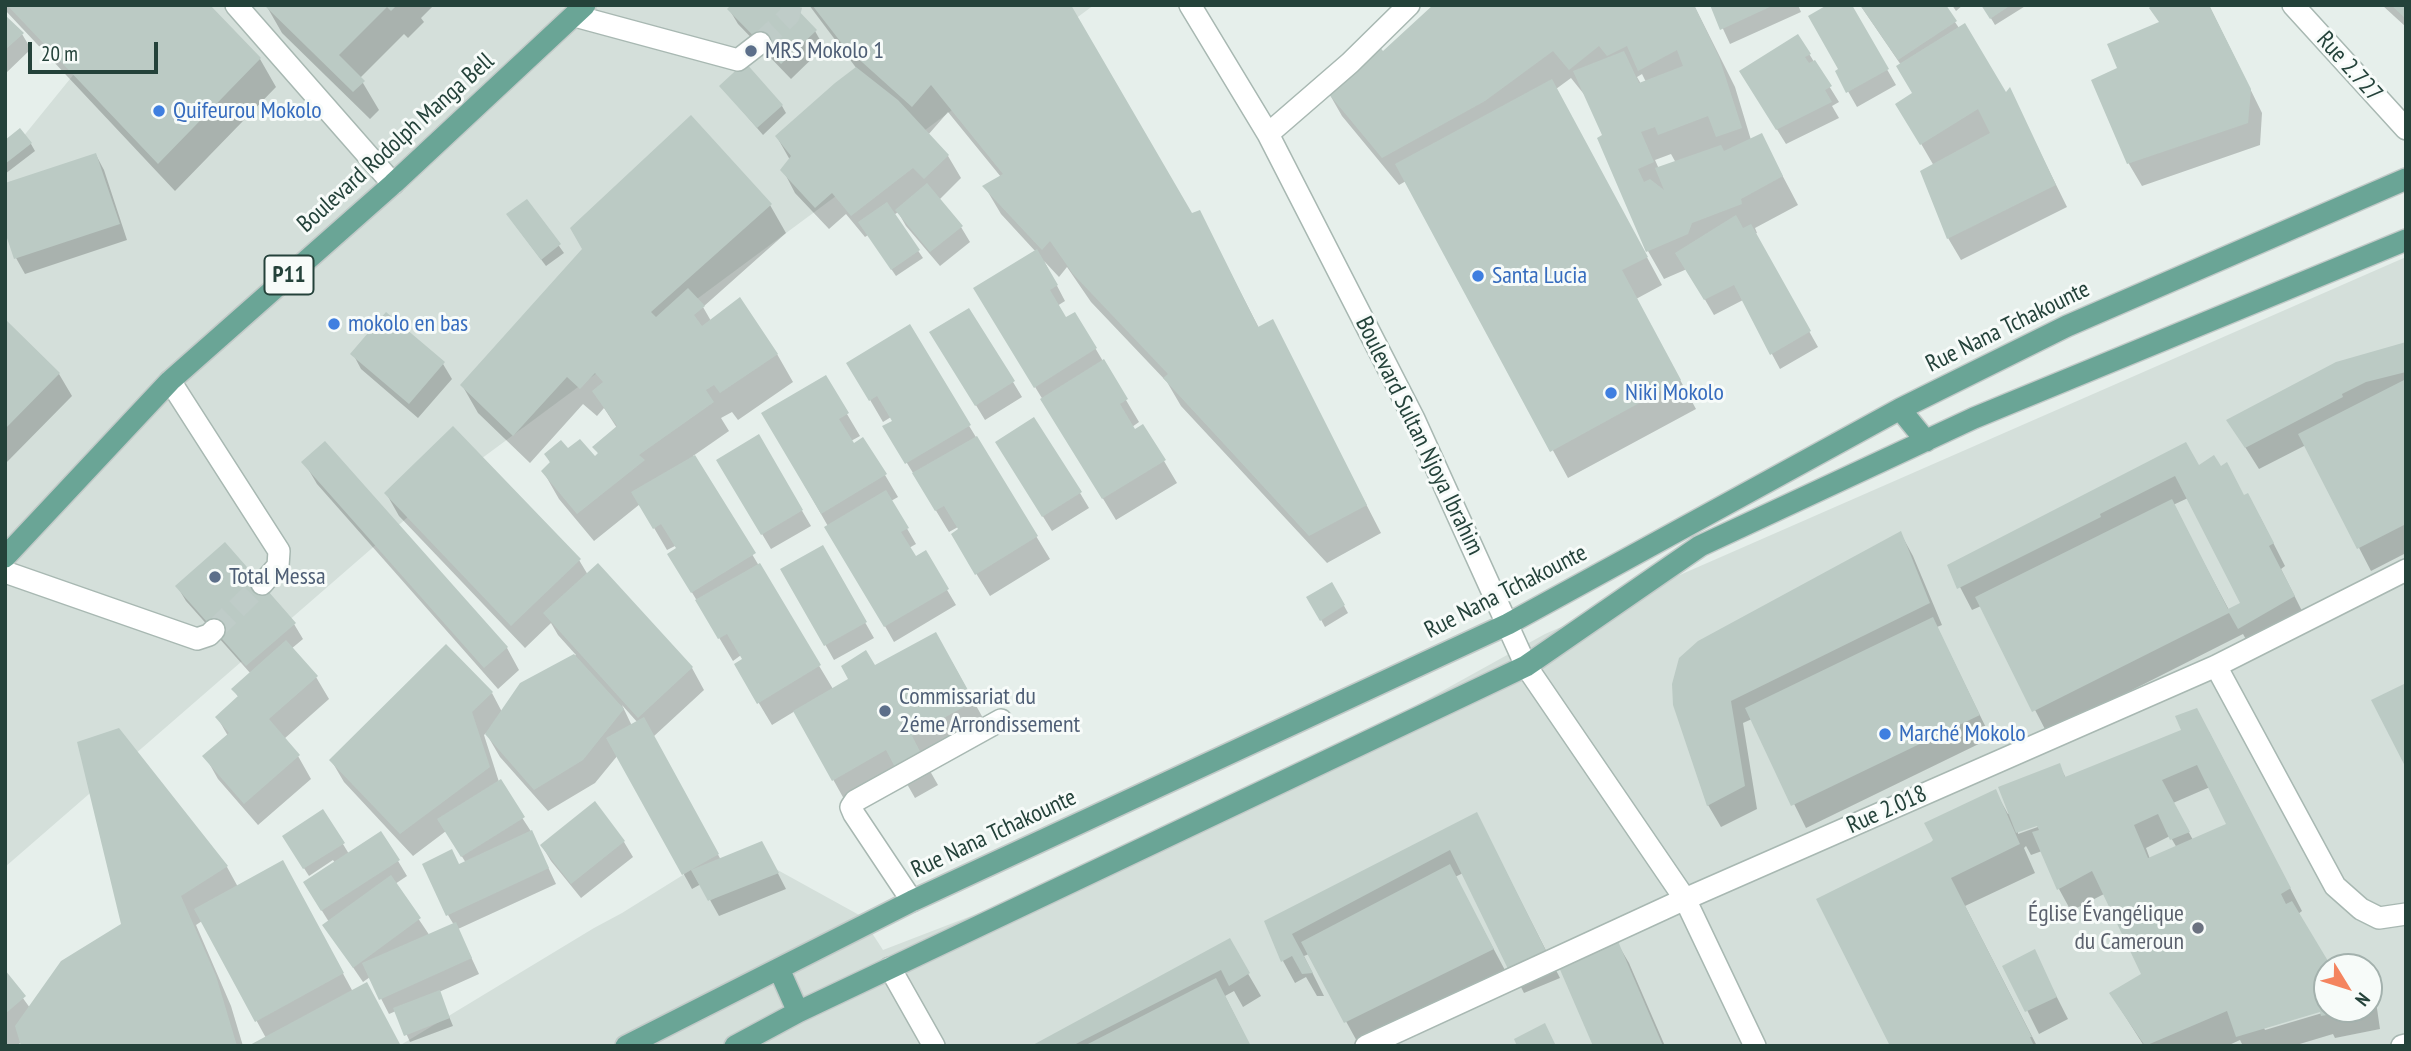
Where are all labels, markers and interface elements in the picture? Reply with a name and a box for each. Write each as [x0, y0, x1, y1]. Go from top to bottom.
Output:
street label: Rue 2.727 [2310, 26, 2388, 108]
scale bar [32, 28, 161, 72]
place label: MRS Mokolo 1 [765, 37, 884, 65]
text: 20 m [41, 40, 78, 67]
marker: MRS Mokolo 1 [743, 43, 759, 59]
street label: Boulevard Rodolph Manga Bell [292, 47, 500, 239]
place label: Quifeurou Mokolo [173, 97, 322, 125]
marker: Quifeurou Mokolo [151, 103, 167, 119]
road number: P11 [264, 256, 314, 294]
place label: Santa Lucia [1492, 262, 1587, 290]
marker: Santa Lucia [1470, 268, 1486, 284]
street label: Rue Nana Tchakounte [1922, 275, 2094, 379]
place label: mokolo en bas [348, 310, 468, 338]
street label: Boulevard Sultan Njoya Ibrahim [1349, 312, 1489, 560]
marker: mokolo en bas [326, 316, 342, 332]
place label: Niki Mokolo [1625, 379, 1724, 407]
marker: Niki Mokolo [1603, 385, 1619, 401]
street label: Rue Nana Tchakounte [1420, 539, 1592, 645]
place label: Total Messa [229, 563, 326, 591]
marker: Total Messa [207, 569, 223, 585]
place label: Commissariat du 2éme Arrondissement [899, 683, 1080, 739]
marker: Commissariat du 2éme Arrondissement [877, 703, 893, 719]
place label: Marché Mokolo [1899, 720, 2026, 748]
marker: Marché Mokolo [1877, 726, 1893, 742]
street label: Rue 2.018 [1843, 780, 1931, 840]
street label: Rue Nana Tchakounte [907, 783, 1081, 885]
place label: Église Évangélique du Cameroun [2028, 900, 2184, 956]
marker: Église Évangélique du Cameroun [2190, 920, 2206, 936]
north arrow [2313, 953, 2383, 1023]
text: N [2350, 988, 2376, 1011]

